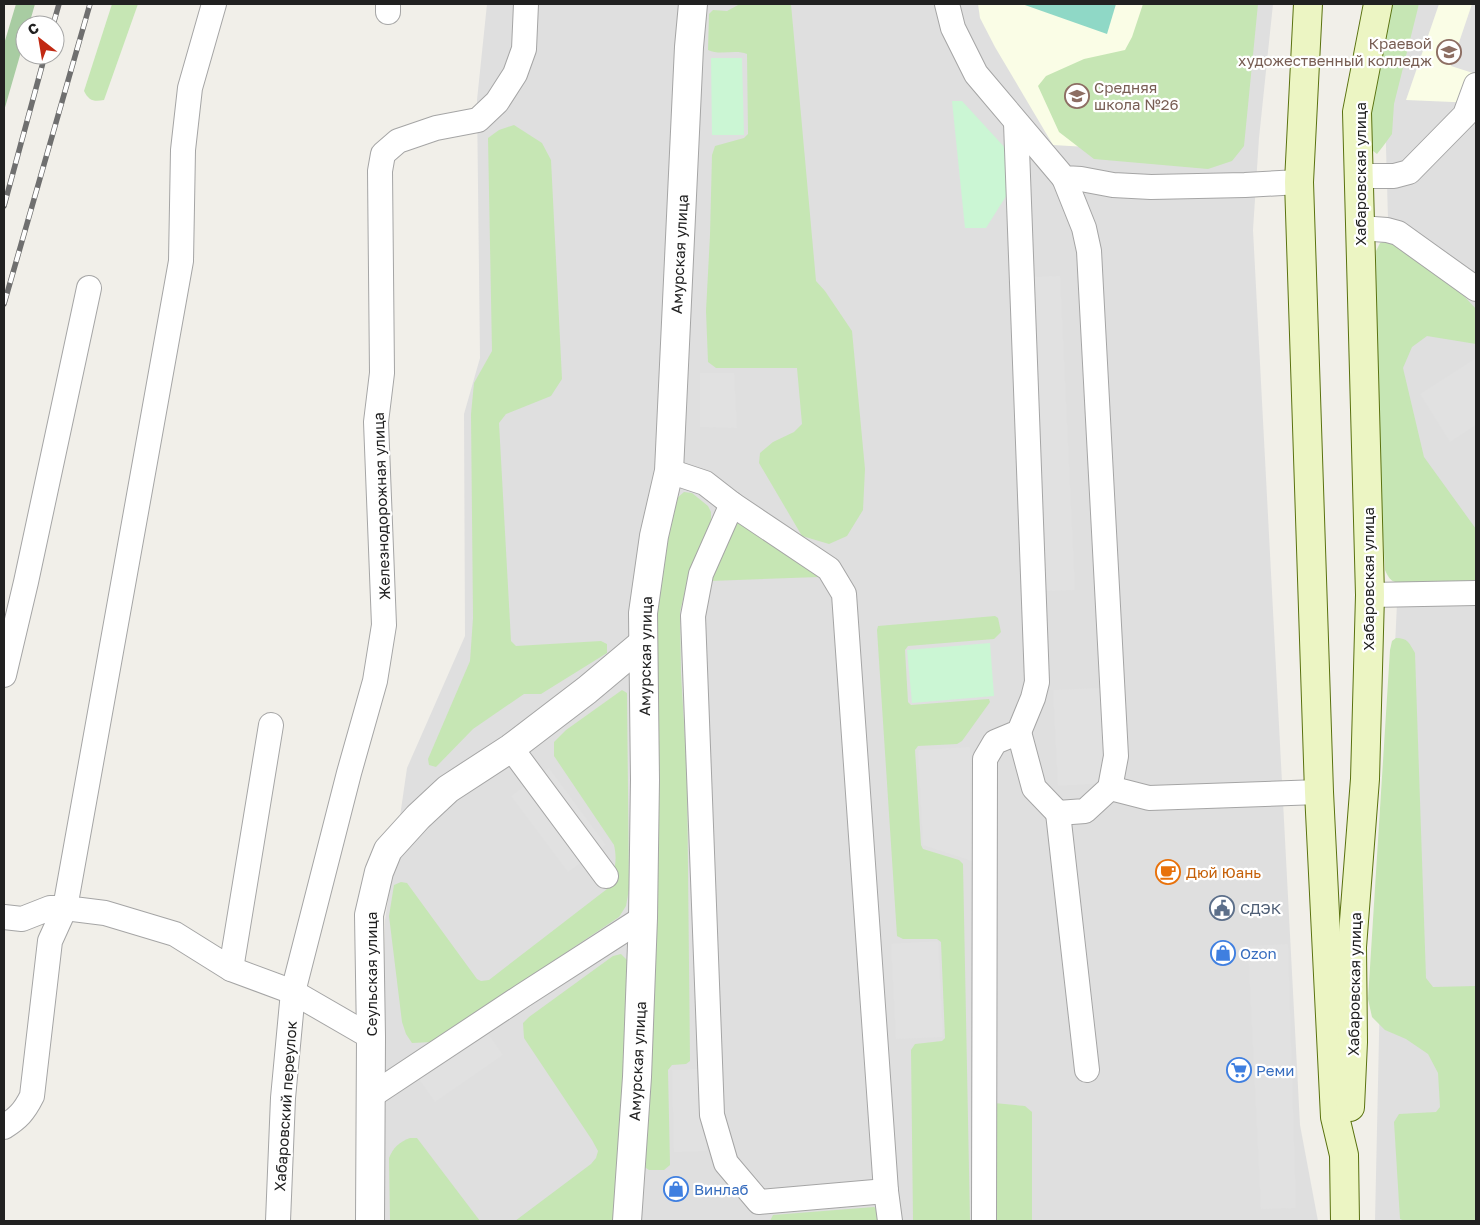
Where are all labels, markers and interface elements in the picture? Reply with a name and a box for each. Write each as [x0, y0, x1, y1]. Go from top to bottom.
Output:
north arrow [15, 15, 65, 65]
text: С [24, 19, 42, 38]
place label: Краевой художественный колледж [1238, 34, 1432, 69]
school or university icon: Краевой художественный колледж [1436, 39, 1462, 65]
place label: Средняя школа №26 [1094, 78, 1179, 113]
school or university icon: Средняя школа №26 [1064, 83, 1090, 109]
street label: Хабаровская улица [1351, 102, 1369, 246]
street label: Амурская улица [667, 194, 691, 314]
street label: Железнодорожная улица [369, 412, 393, 600]
street label: Хабаровская улица [1359, 507, 1377, 651]
street label: Амурская улица [635, 596, 655, 716]
cafe icon: Дюй Юань [1155, 859, 1181, 885]
place label: Дюй Юань [1186, 863, 1261, 881]
public building icon: СДЭК [1209, 895, 1235, 921]
place label: СДЭК [1240, 899, 1282, 917]
street label: Сеульская улица [362, 912, 380, 1036]
street label: Хабаровская улица [1344, 912, 1364, 1056]
shop icon: Ozon [1210, 940, 1236, 966]
place label: Ozon [1240, 944, 1277, 962]
street label: Амурская улица [625, 1001, 649, 1121]
street label: Хабаровский переулок [270, 1020, 300, 1192]
supermarket icon: Реми [1226, 1057, 1252, 1083]
place label: Реми [1256, 1061, 1294, 1079]
shop icon: Винлаб [663, 1176, 689, 1202]
place label: Винлаб [694, 1180, 749, 1198]

